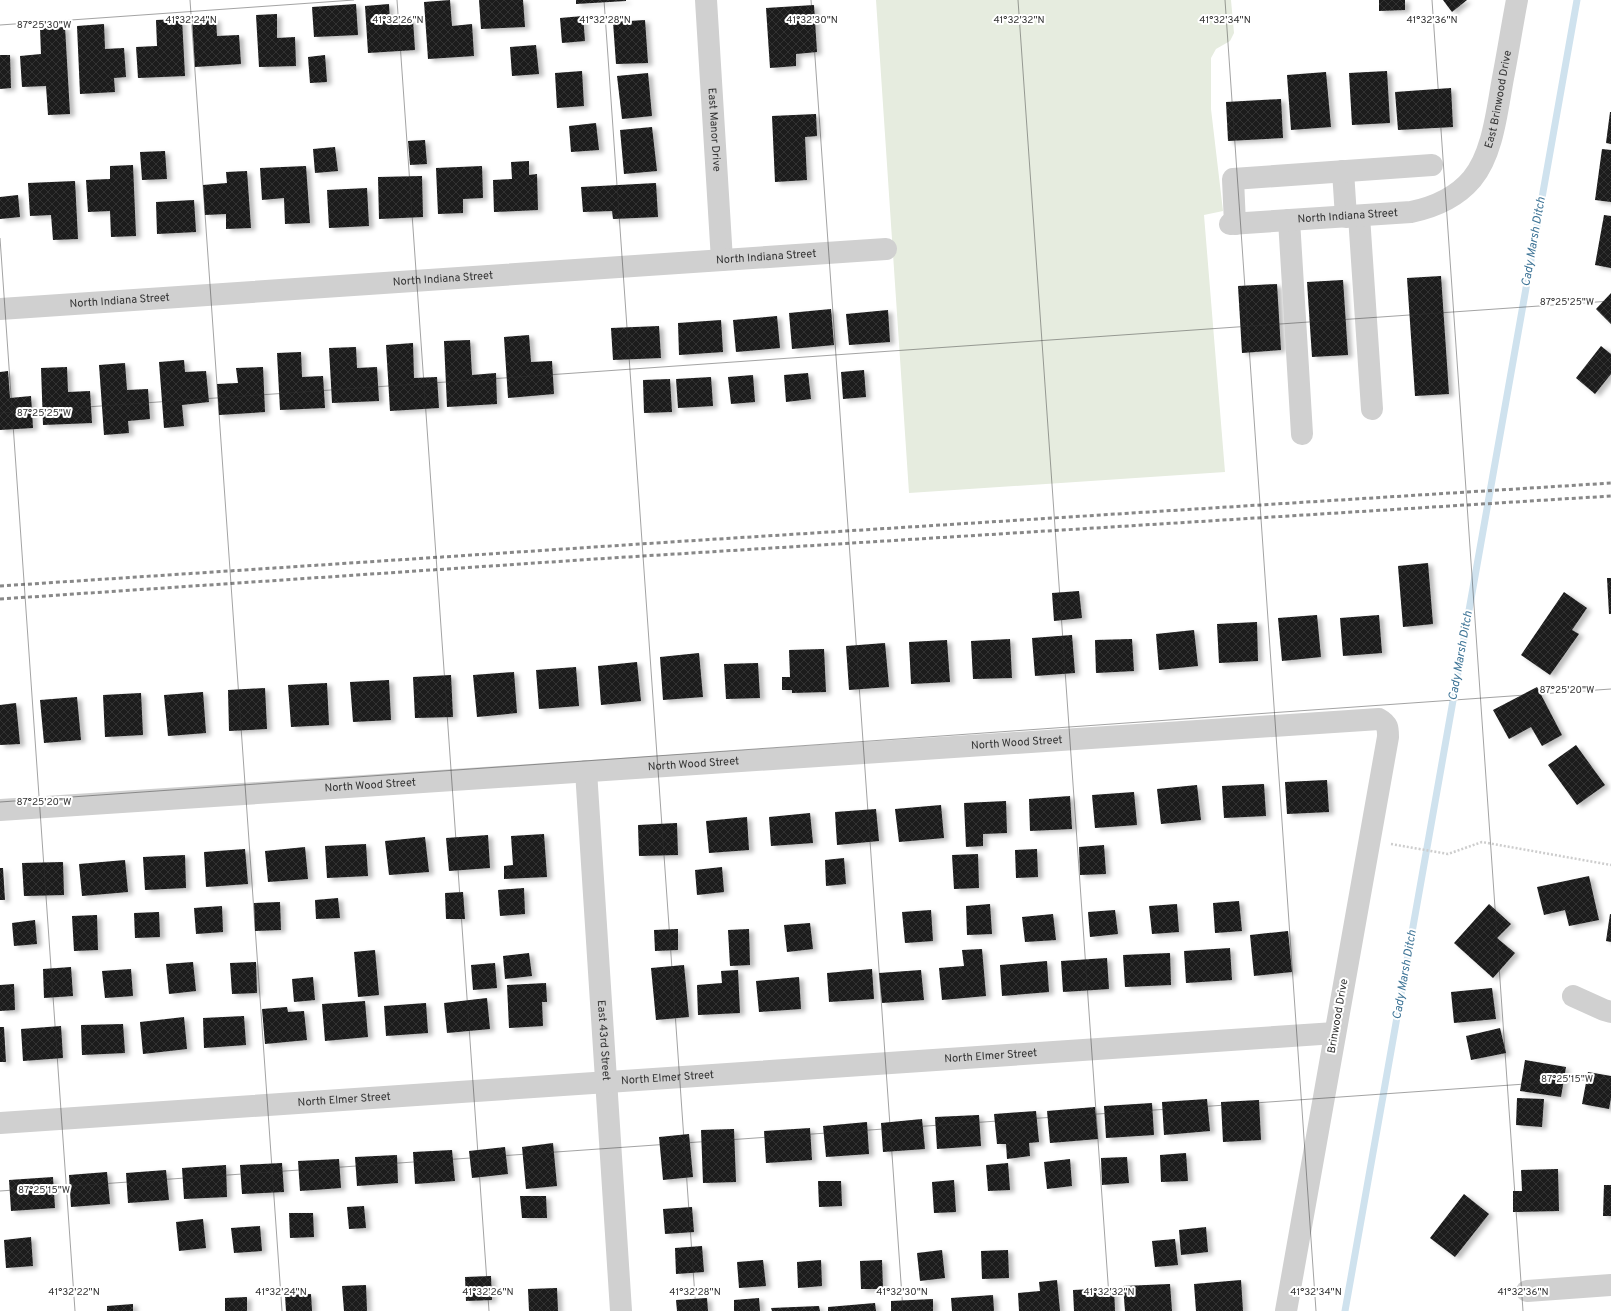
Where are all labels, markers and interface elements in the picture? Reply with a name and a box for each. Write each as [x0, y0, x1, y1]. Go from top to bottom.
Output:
text: 41°32'24"N [165, 14, 217, 27]
text: 41°32'26"N [372, 14, 424, 27]
text: 41°32'28"N [579, 14, 631, 27]
text: 41°32'30"N [786, 14, 838, 27]
text: 41°32'32"N [993, 14, 1045, 27]
text: 41°32'34"N [1199, 14, 1251, 27]
text: 41°32'36"N [1406, 14, 1458, 27]
text: 87°25'30"W [17, 19, 71, 32]
street label: East Brinwood Drive [1482, 49, 1515, 150]
street label: East Manor Drive [704, 87, 724, 172]
water label: Cady Marsh Ditch [1518, 196, 1550, 288]
street label: North Indiana Street [1297, 206, 1398, 227]
street label: North Indiana Street [716, 247, 817, 267]
street label: North Indiana Street [392, 269, 494, 289]
street label: North Indiana Street [69, 291, 170, 311]
text: 87°25'25"W [1540, 296, 1594, 309]
text: 87°25'25"W [17, 407, 71, 420]
water label: Cady Marsh Ditch [1445, 610, 1477, 702]
text: 87°25'20"W [1540, 684, 1594, 697]
street label: North Wood Street [971, 733, 1063, 753]
street label: North Wood Street [647, 754, 740, 774]
street label: North Wood Street [324, 776, 416, 796]
text: 87°25'20"W [17, 796, 71, 809]
water label: Cady Marsh Ditch [1389, 929, 1421, 1021]
street label: Brinwood Drive [1325, 978, 1351, 1054]
street label: East 43rd Street [594, 1000, 613, 1081]
street label: North Elmer Street [944, 1046, 1038, 1066]
street label: North Elmer Street [620, 1068, 715, 1088]
text: 87°25'15"W [1541, 1073, 1593, 1086]
street label: North Elmer Street [297, 1090, 391, 1110]
text: 87°25'15"W [18, 1184, 70, 1197]
text: 41°32'22"N [48, 1286, 100, 1299]
text: 41°32'24"N [255, 1286, 307, 1299]
text: 41°32'26"N [462, 1286, 514, 1299]
text: 41°32'28"N [669, 1286, 721, 1299]
text: 41°32'30"N [876, 1286, 928, 1299]
text: 41°32'32"N [1083, 1286, 1135, 1299]
text: 41°32'34"N [1290, 1286, 1342, 1299]
text: 41°32'36"N [1497, 1286, 1549, 1299]

